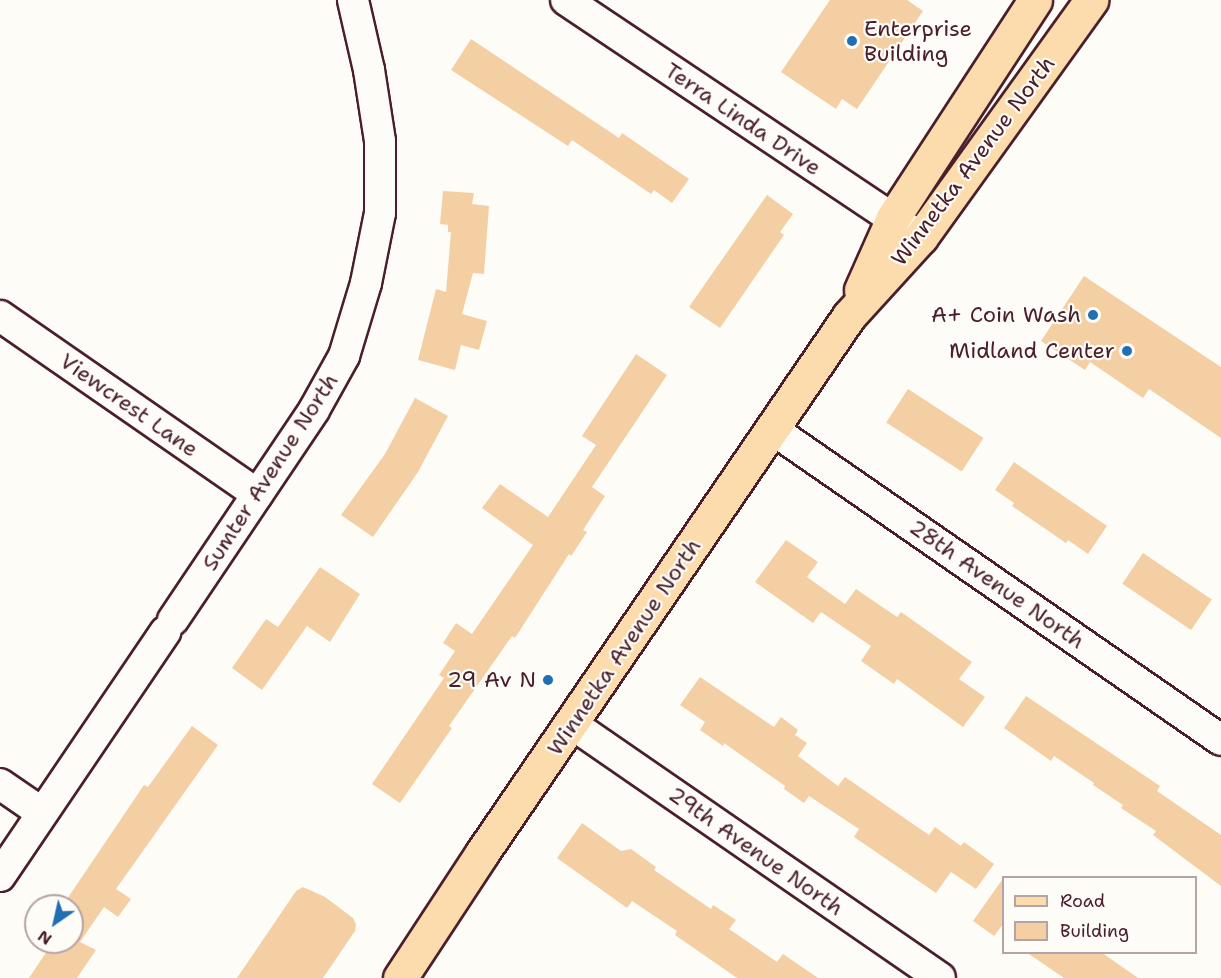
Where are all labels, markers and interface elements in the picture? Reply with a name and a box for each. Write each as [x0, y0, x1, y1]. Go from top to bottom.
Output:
place label: Enterprise Building [864, 15, 972, 66]
marker: Enterprise Building [845, 34, 859, 48]
street label: Winnetka Avenue North [885, 51, 1061, 271]
street label: Terra Linda Drive [660, 57, 826, 181]
place label: A+ Coin Wash [931, 302, 1081, 328]
marker: A+ Coin Wash [1086, 308, 1100, 322]
place label: Midland Center [949, 338, 1115, 364]
marker: Midland Center [1120, 344, 1134, 358]
street label: Viewcrest Lane [55, 348, 203, 462]
street label: Sumter Avenue North [196, 369, 344, 575]
street label: 28th Avenue North [904, 514, 1090, 654]
street label: Winnetka Avenue North [542, 534, 706, 760]
place label: 29 Av N [447, 667, 536, 693]
marker: 29 Av N [541, 673, 555, 687]
street label: 29th Avenue North [664, 781, 848, 921]
legend [1002, 876, 1197, 954]
text: Road [1060, 889, 1105, 913]
north arrow [24, 894, 84, 954]
text: Building [1060, 919, 1129, 943]
text: N [34, 925, 56, 950]

